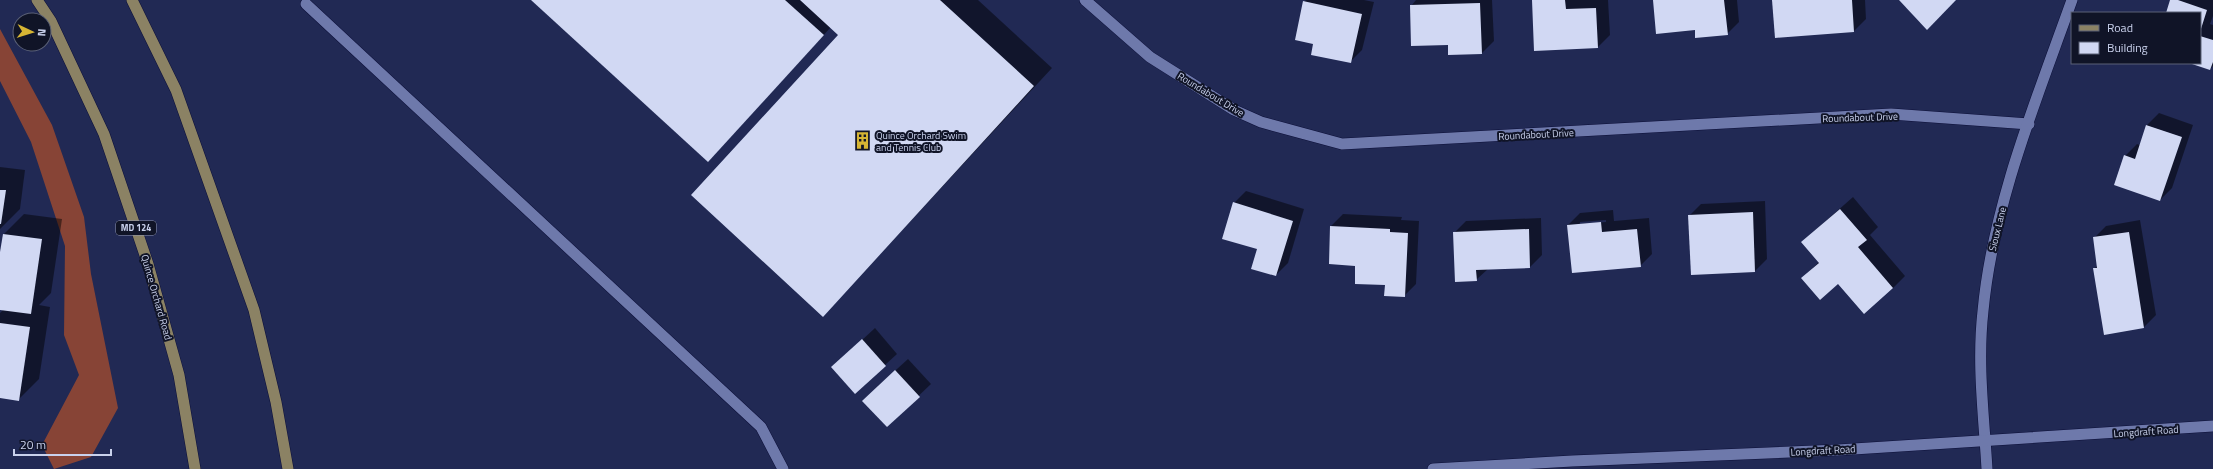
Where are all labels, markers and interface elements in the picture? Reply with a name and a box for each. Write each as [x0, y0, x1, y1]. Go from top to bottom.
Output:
north arrow [12, 12, 52, 52]
legend [2071, 12, 2201, 64]
text: Road [2107, 18, 2133, 37]
text: N [34, 28, 50, 37]
text: Building [2107, 38, 2148, 57]
street label: Roundabout Drive [1174, 68, 1247, 120]
street label: Roundabout Drive [1822, 109, 1898, 126]
street label: Roundabout Drive [1498, 125, 1574, 144]
place label: Quince Orchard Swim and Tennis Club [876, 128, 966, 155]
building icon: Quince Orchard Swim and Tennis Club [853, 131, 873, 151]
street label: Sioux Lane [1985, 205, 2010, 253]
road number: MD 124 [116, 221, 156, 235]
street label: Quince Orchard Road [137, 253, 176, 342]
street label: Longdraft Road [2113, 422, 2179, 441]
scale bar [14, 431, 111, 457]
text: 20 m [20, 435, 46, 454]
street label: Longdraft Road [1790, 441, 1856, 460]

